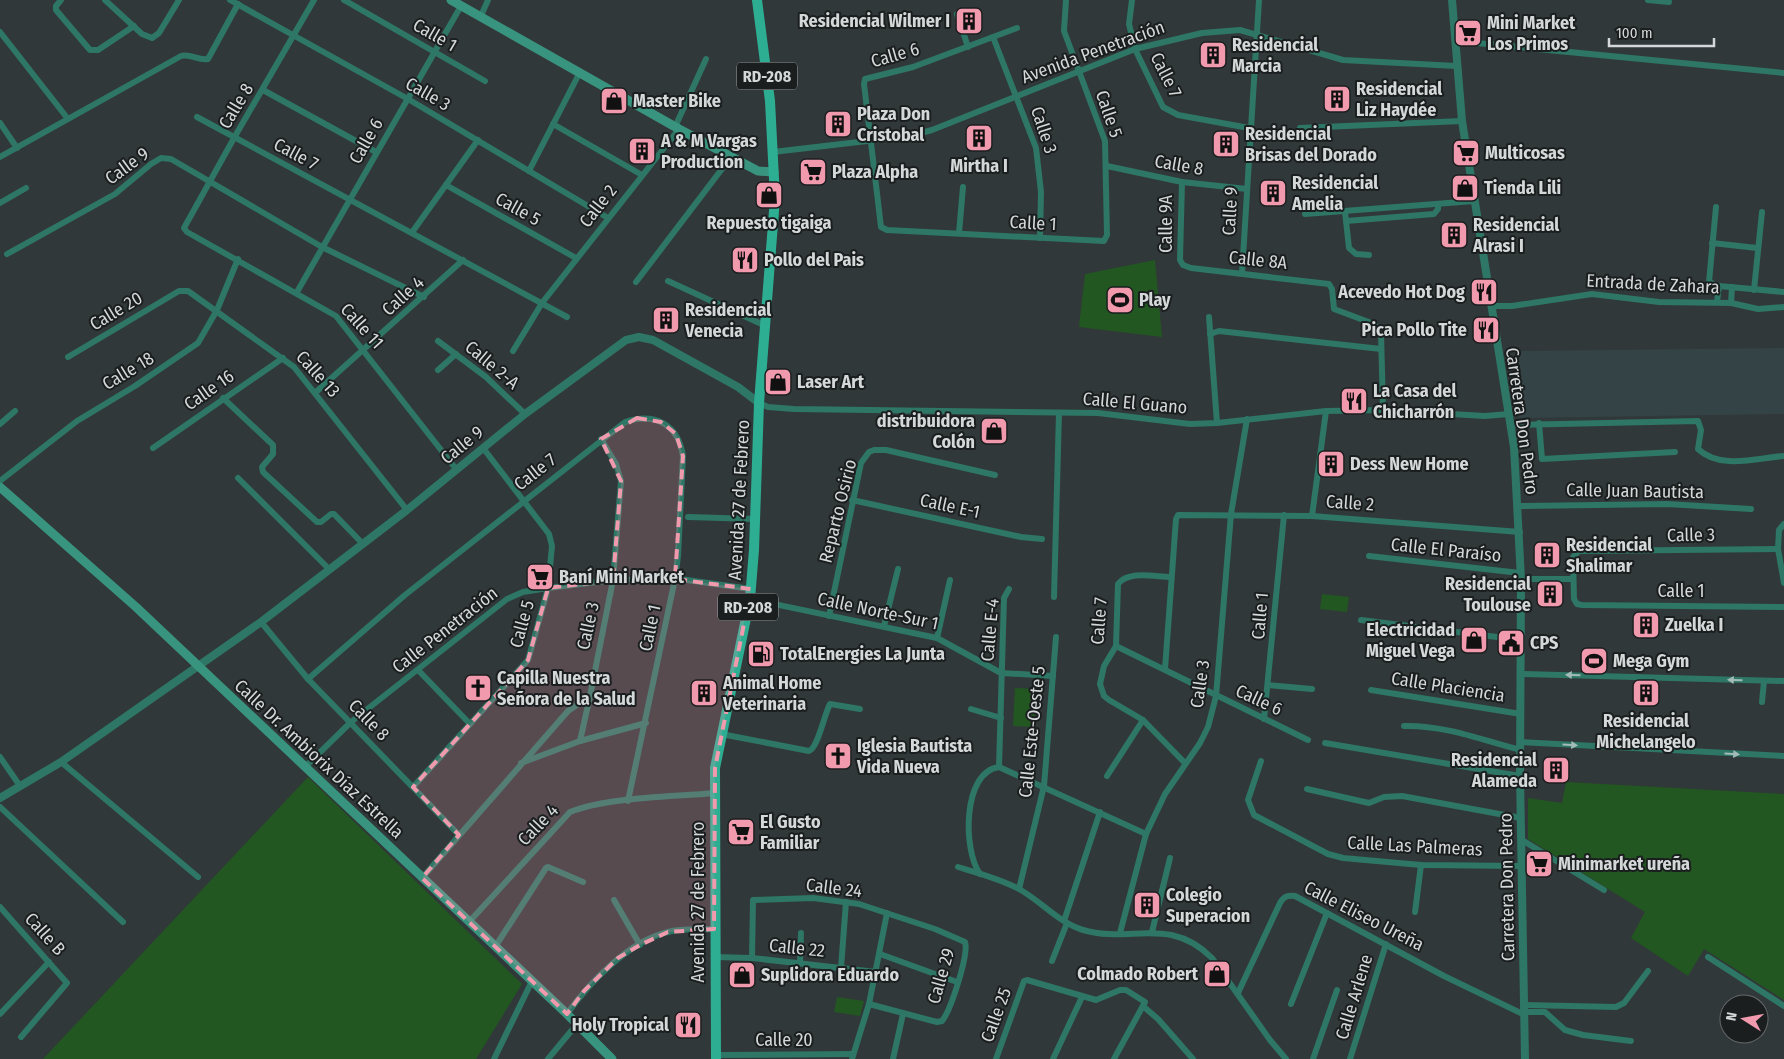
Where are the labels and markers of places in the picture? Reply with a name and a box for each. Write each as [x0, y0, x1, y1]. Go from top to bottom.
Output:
building icon: Residencial Wilmer I [954, 6, 984, 36]
place label: Residencial Wilmer I [799, 10, 950, 32]
place label: Mini Market Los Primos [1487, 12, 1576, 55]
supermarket icon: Mini Market Los Primos [1453, 18, 1483, 48]
place label: Residencial Marcia [1232, 34, 1318, 77]
building icon: Residencial Marcia [1198, 40, 1228, 70]
place label: Residencial Liz Haydée [1356, 78, 1442, 121]
building icon: Residencial Liz Haydée [1322, 84, 1352, 114]
shop icon: Master Bike [599, 86, 629, 116]
place label: Master Bike [633, 90, 721, 112]
place label: Plaza Don Cristobal [857, 103, 930, 146]
building icon: Plaza Don Cristobal [823, 109, 853, 139]
building icon: Mirtha I [964, 123, 994, 153]
place label: Residencial Brisas del Dorado [1245, 123, 1377, 166]
building icon: Residencial Brisas del Dorado [1211, 129, 1241, 159]
place label: A & M Vargas Production [660, 130, 757, 173]
building icon: A & M Vargas Production [627, 136, 657, 166]
supermarket icon: Multicosas [1451, 138, 1481, 168]
place label: Multicosas [1485, 142, 1565, 164]
place label: Mirtha I [950, 155, 1008, 177]
supermarket icon: Plaza Alpha [798, 157, 828, 187]
place label: Plaza Alpha [832, 161, 918, 183]
place label: Residencial Amelia [1291, 172, 1378, 215]
shop icon: Tienda Lili [1450, 173, 1480, 203]
place label: Tienda Lili [1484, 177, 1561, 199]
building icon: Residencial Amelia [1258, 178, 1288, 208]
shop icon: Repuesto tigaiga [754, 180, 784, 210]
place label: Repuesto tigaiga [706, 212, 832, 234]
place label: Residencial Alrasi I [1472, 214, 1559, 257]
building icon: Residencial Alrasi I [1439, 220, 1469, 250]
restaurant icon: Pollo del Pais [730, 245, 760, 275]
place label: Pollo del Pais [764, 249, 864, 271]
restaurant icon: Acevedo Hot Dog [1469, 277, 1499, 307]
place label: Acevedo Hot Dog [1337, 281, 1465, 303]
sports icon: Play [1105, 285, 1135, 315]
place label: Play [1139, 289, 1171, 311]
place label: Residencial Venecia [684, 299, 771, 342]
building icon: Residencial Venecia [651, 305, 681, 335]
restaurant icon: Pica Pollo Tite [1471, 315, 1501, 345]
place label: Pica Pollo Tite [1362, 319, 1467, 341]
shop icon: Laser Art [763, 367, 793, 397]
place label: Laser Art [797, 371, 865, 393]
place label: La Casa del Chicharrón [1373, 380, 1456, 423]
restaurant icon: La Casa del Chicharrón [1339, 386, 1369, 416]
place label: distribuidora Colón [877, 410, 975, 453]
shop icon: distribuidora Colón [979, 416, 1009, 446]
building icon: Dess New Home [1316, 449, 1346, 479]
place label: Dess New Home [1350, 453, 1469, 475]
place label: Residencial Shalimar [1566, 534, 1652, 577]
building icon: Residencial Shalimar [1532, 540, 1562, 570]
supermarket icon: Baní Mini Market [525, 562, 555, 592]
place label: Baní Mini Market [559, 566, 685, 588]
place label: Residencial Toulouse [1445, 573, 1531, 616]
building icon: Residencial Toulouse [1535, 579, 1565, 609]
building icon: Zuelka I [1631, 610, 1661, 640]
place label: Zuelka I [1665, 614, 1723, 636]
place label: Electricidad Miguel Vega [1366, 619, 1455, 662]
shop icon: Electricidad Miguel Vega [1459, 625, 1489, 655]
public building icon: CPS [1496, 628, 1526, 658]
place label: CPS [1530, 632, 1558, 654]
fuel station icon: TotalEnergies La Junta [746, 639, 776, 669]
place label: TotalEnergies La Junta [780, 643, 945, 665]
sports icon: Mega Gym [1579, 646, 1609, 676]
place label: Mega Gym [1613, 650, 1689, 672]
place label: Capilla Nuestra Señora de la Salud [497, 667, 636, 710]
place label: Animal Home Veterinaria [722, 672, 821, 715]
church icon: Capilla Nuestra Señora de la Salud [463, 673, 493, 703]
building icon: Animal Home Veterinaria [689, 678, 719, 708]
building icon: Residencial Michelangelo [1631, 678, 1661, 708]
place label: Residencial Michelangelo [1596, 710, 1696, 753]
place label: Iglesia Bautista Vida Nueva [856, 735, 972, 778]
church icon: Iglesia Bautista Vida Nueva [823, 741, 853, 771]
place label: Residencial Alameda [1451, 749, 1537, 792]
building icon: Residencial Alameda [1541, 755, 1571, 785]
place label: El Gusto Familiar [760, 811, 821, 854]
supermarket icon: El Gusto Familiar [726, 817, 756, 847]
supermarket icon: Minimarket ureña [1524, 849, 1554, 879]
place label: Minimarket ureña [1558, 853, 1690, 875]
place label: Colegio Superacion [1166, 884, 1250, 927]
building icon: Colegio Superacion [1132, 890, 1162, 920]
shop icon: Colmado Robert [1202, 959, 1232, 989]
shop icon: Suplidora Eduardo [727, 960, 757, 990]
place label: Colmado Robert [1077, 963, 1199, 985]
place label: Suplidora Eduardo [761, 964, 899, 986]
restaurant icon: Holy Tropical [673, 1010, 703, 1040]
place label: Holy Tropical [572, 1014, 669, 1036]

